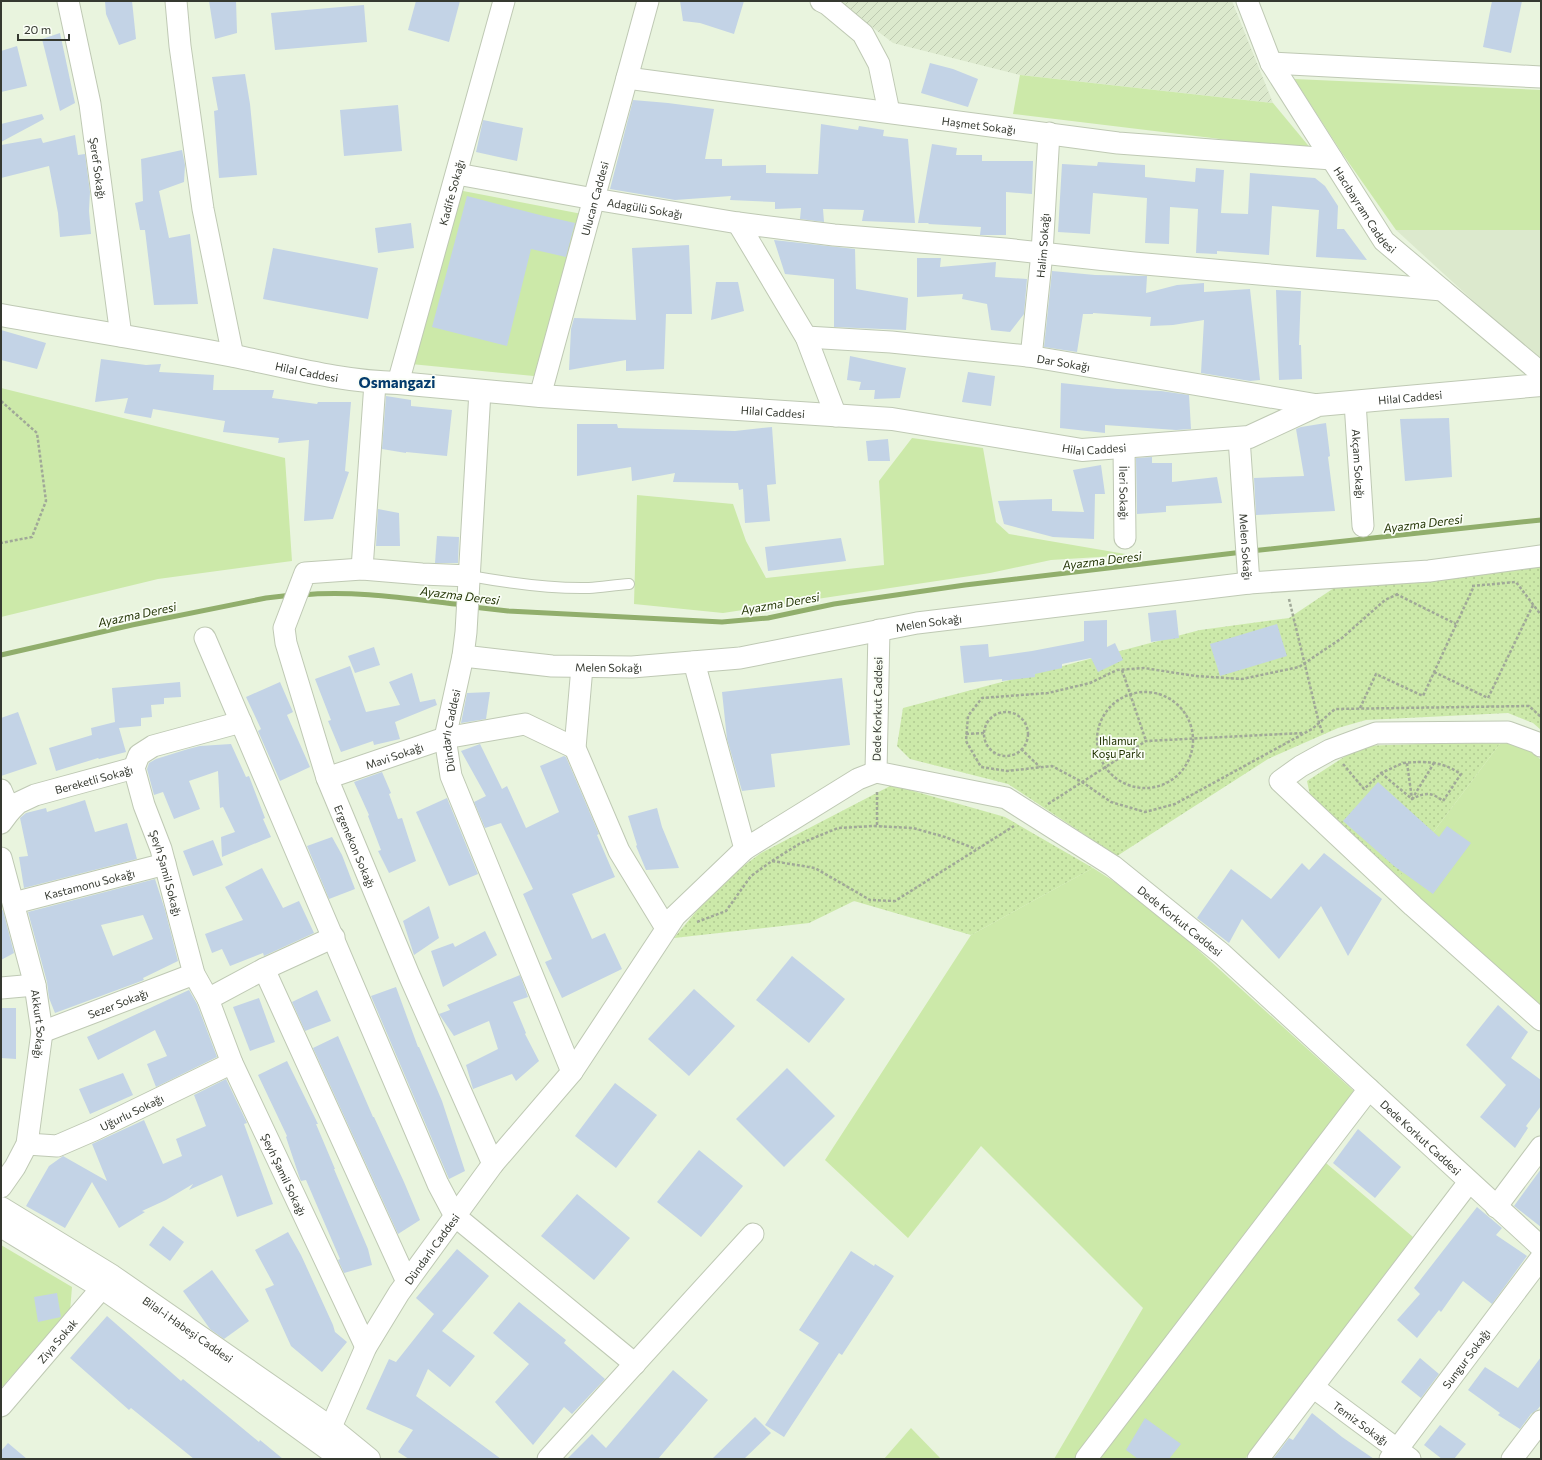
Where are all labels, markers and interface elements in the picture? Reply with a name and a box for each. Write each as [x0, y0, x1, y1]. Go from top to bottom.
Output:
scale bar [18, 16, 69, 42]
text: 20 m [24, 22, 51, 36]
street label: Haşmet Sokağı [941, 113, 1017, 136]
street label: Şeref Sokağı [88, 136, 109, 200]
street label: Kadife Sokağı [436, 158, 466, 227]
street label: Ulucan Caddesi [578, 160, 610, 237]
street label: Hacıbayram Caddesi [1332, 164, 1399, 255]
street label: Adagülü Sokağı [606, 195, 684, 220]
street label: Halim Sokağı [1033, 213, 1051, 278]
street label: Dar Sokağı [1036, 351, 1091, 373]
street label: Hilal Caddesi [274, 358, 340, 384]
district label: Osmangazi [359, 373, 435, 391]
street label: Hilal Caddesi [1378, 387, 1443, 406]
street label: Hilal Caddesi [740, 403, 805, 420]
street label: Akçam Sokağı [1350, 429, 1368, 499]
street label: Hilal Caddesi [1061, 440, 1127, 457]
street label: İleri Sokağı [1118, 466, 1132, 520]
water label: Ayazma Deresi [1382, 511, 1464, 535]
street label: Melen Sokağı [1238, 513, 1255, 581]
water label: Ayazma Deresi [1061, 548, 1143, 572]
water label: Ayazma Deresi [419, 583, 501, 607]
water label: Ayazma Deresi [739, 589, 821, 617]
water label: Ayazma Deresi [96, 599, 178, 629]
street label: Melen Sokağı [894, 611, 963, 634]
street label: Dede Korkut Caddesi [870, 656, 884, 761]
street label: Melen Sokağı [575, 660, 642, 674]
street label: Dündarlı Caddesi [438, 688, 462, 773]
park label: Ihlamur Koşu Parkı [1092, 734, 1144, 760]
street label: Mavi Sokağı [364, 739, 425, 771]
street label: Bereketli Sokağı [53, 762, 134, 796]
street label: Ergenekon Sokağı [332, 803, 378, 890]
street label: Şeyh Şamil Sokağı [148, 828, 185, 918]
street label: Kastamonu Sokağı [43, 866, 136, 901]
street label: Dede Korkut Caddesi [1136, 882, 1225, 958]
street label: Sezer Sokağı [86, 986, 150, 1021]
street label: Akkurt Sokağı [29, 988, 48, 1060]
street label: Uğurlu Sokağı [97, 1091, 165, 1133]
street label: Dede Korkut Caddesi [1378, 1097, 1464, 1177]
street label: Şeyh Şamil Sokağı [260, 1131, 309, 1218]
street label: Dündarlı Caddesi [401, 1210, 462, 1287]
street label: Bilal-i Habeşi Caddesi [141, 1293, 236, 1365]
street label: Ziya Sokak [34, 1316, 79, 1366]
street label: Sungur Sokağı [1439, 1326, 1492, 1391]
street label: Temiz Sokağı [1331, 1398, 1391, 1448]

